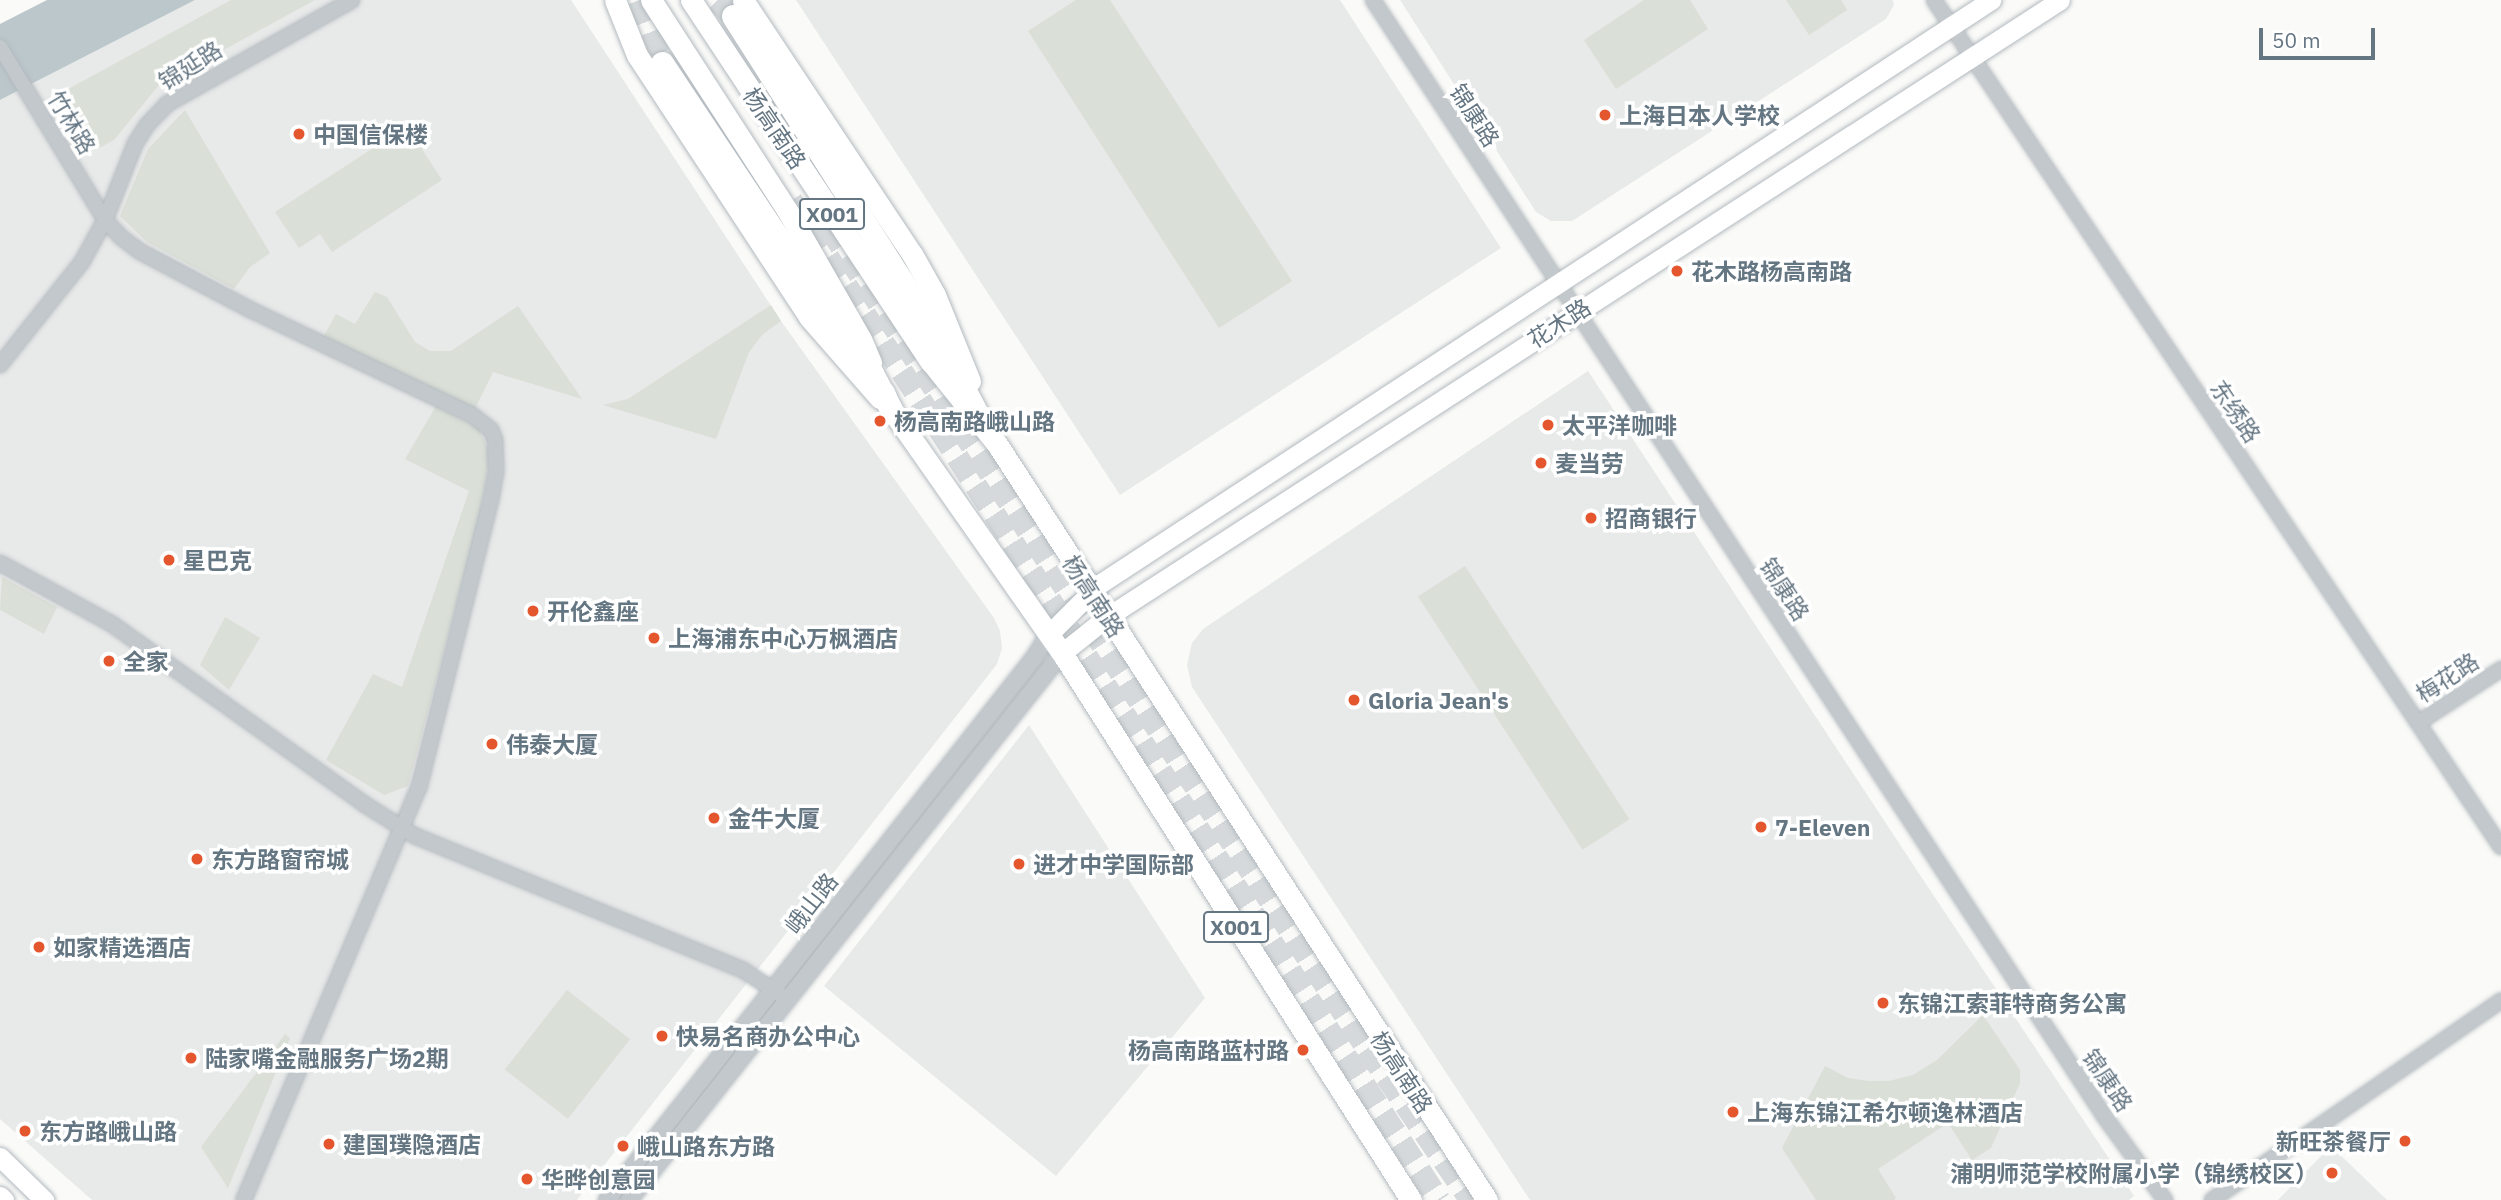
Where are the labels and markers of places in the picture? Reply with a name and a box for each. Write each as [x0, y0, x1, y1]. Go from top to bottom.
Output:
place label: 上海日本人学校 [1619, 101, 1780, 129]
marker: 上海日本人学校 [1597, 107, 1613, 123]
place label: 中国信保楼 [313, 120, 428, 148]
marker: 中国信保楼 [291, 126, 307, 142]
place label: 花木路杨高南路 [1691, 257, 1852, 285]
marker: 花木路杨高南路 [1669, 263, 1685, 279]
place label: 杨高南路峨山路 [894, 407, 1055, 435]
place label: 太平洋咖啡 [1562, 411, 1677, 439]
marker: 杨高南路峨山路 [872, 413, 888, 429]
marker: 太平洋咖啡 [1540, 417, 1556, 433]
place label: 麦当劳 [1555, 449, 1624, 477]
marker: 麦当劳 [1533, 455, 1549, 471]
place label: 招商银行 [1605, 504, 1697, 532]
marker: 招商银行 [1583, 510, 1599, 526]
place label: 星巴克 [183, 546, 252, 574]
marker: 星巴克 [161, 552, 177, 568]
place label: 开伦鑫座 [547, 597, 639, 625]
marker: 开伦鑫座 [525, 603, 541, 619]
place label: 上海浦东中心万枫酒店 [668, 624, 898, 652]
marker: 上海浦东中心万枫酒店 [646, 630, 662, 646]
place label: 全家 [123, 647, 169, 675]
marker: 全家 [101, 653, 117, 669]
place label: Gloria Jean's [1368, 686, 1509, 714]
marker: Gloria Jean's [1346, 692, 1362, 708]
place label: 伟泰大厦 [506, 730, 598, 758]
marker: 伟泰大厦 [484, 736, 500, 752]
place label: 金牛大厦 [728, 804, 820, 832]
marker: 金牛大厦 [706, 810, 722, 826]
place label: 7-Eleven [1775, 813, 1871, 841]
marker: 7-Eleven [1753, 819, 1769, 835]
place label: 东方路窗帘城 [211, 845, 349, 873]
place label: 进才中学国际部 [1033, 850, 1194, 878]
marker: 东方路窗帘城 [189, 851, 205, 867]
marker: 进才中学国际部 [1011, 856, 1027, 872]
place label: 如家精选酒店 [53, 933, 191, 961]
marker: 如家精选酒店 [31, 939, 47, 955]
place label: 东锦江索菲特商务公寓 [1897, 989, 2127, 1017]
marker: 东锦江索菲特商务公寓 [1875, 995, 1891, 1011]
place label: 快易名商办公中心 [676, 1022, 860, 1050]
marker: 快易名商办公中心 [654, 1028, 670, 1044]
place label: 杨高南路蓝村路 [1128, 1036, 1289, 1064]
marker: 杨高南路蓝村路 [1295, 1042, 1311, 1058]
place label: 陆家嘴金融服务广场2期 [205, 1044, 449, 1072]
marker: 陆家嘴金融服务广场2期 [183, 1050, 199, 1066]
place label: 上海东锦江希尔顿逸林酒店 [1747, 1098, 2023, 1126]
marker: 上海东锦江希尔顿逸林酒店 [1725, 1104, 1741, 1120]
place label: 东方路峨山路 [39, 1117, 177, 1145]
marker: 东方路峨山路 [17, 1123, 33, 1139]
place label: 新旺茶餐厅 [2276, 1127, 2391, 1155]
place label: 建国璞隐酒店 [343, 1130, 481, 1158]
place label: 峨山路东方路 [637, 1132, 775, 1160]
marker: 新旺茶餐厅 [2397, 1133, 2413, 1149]
marker: 建国璞隐酒店 [321, 1136, 337, 1152]
marker: 峨山路东方路 [615, 1138, 631, 1154]
place label: 浦明师范学校附属小学（锦绣校区） [1950, 1159, 2318, 1187]
place label: 华晔创意园 [541, 1165, 656, 1193]
marker: 浦明师范学校附属小学（锦绣校区） [2324, 1165, 2340, 1181]
marker: 华晔创意园 [519, 1171, 535, 1187]

